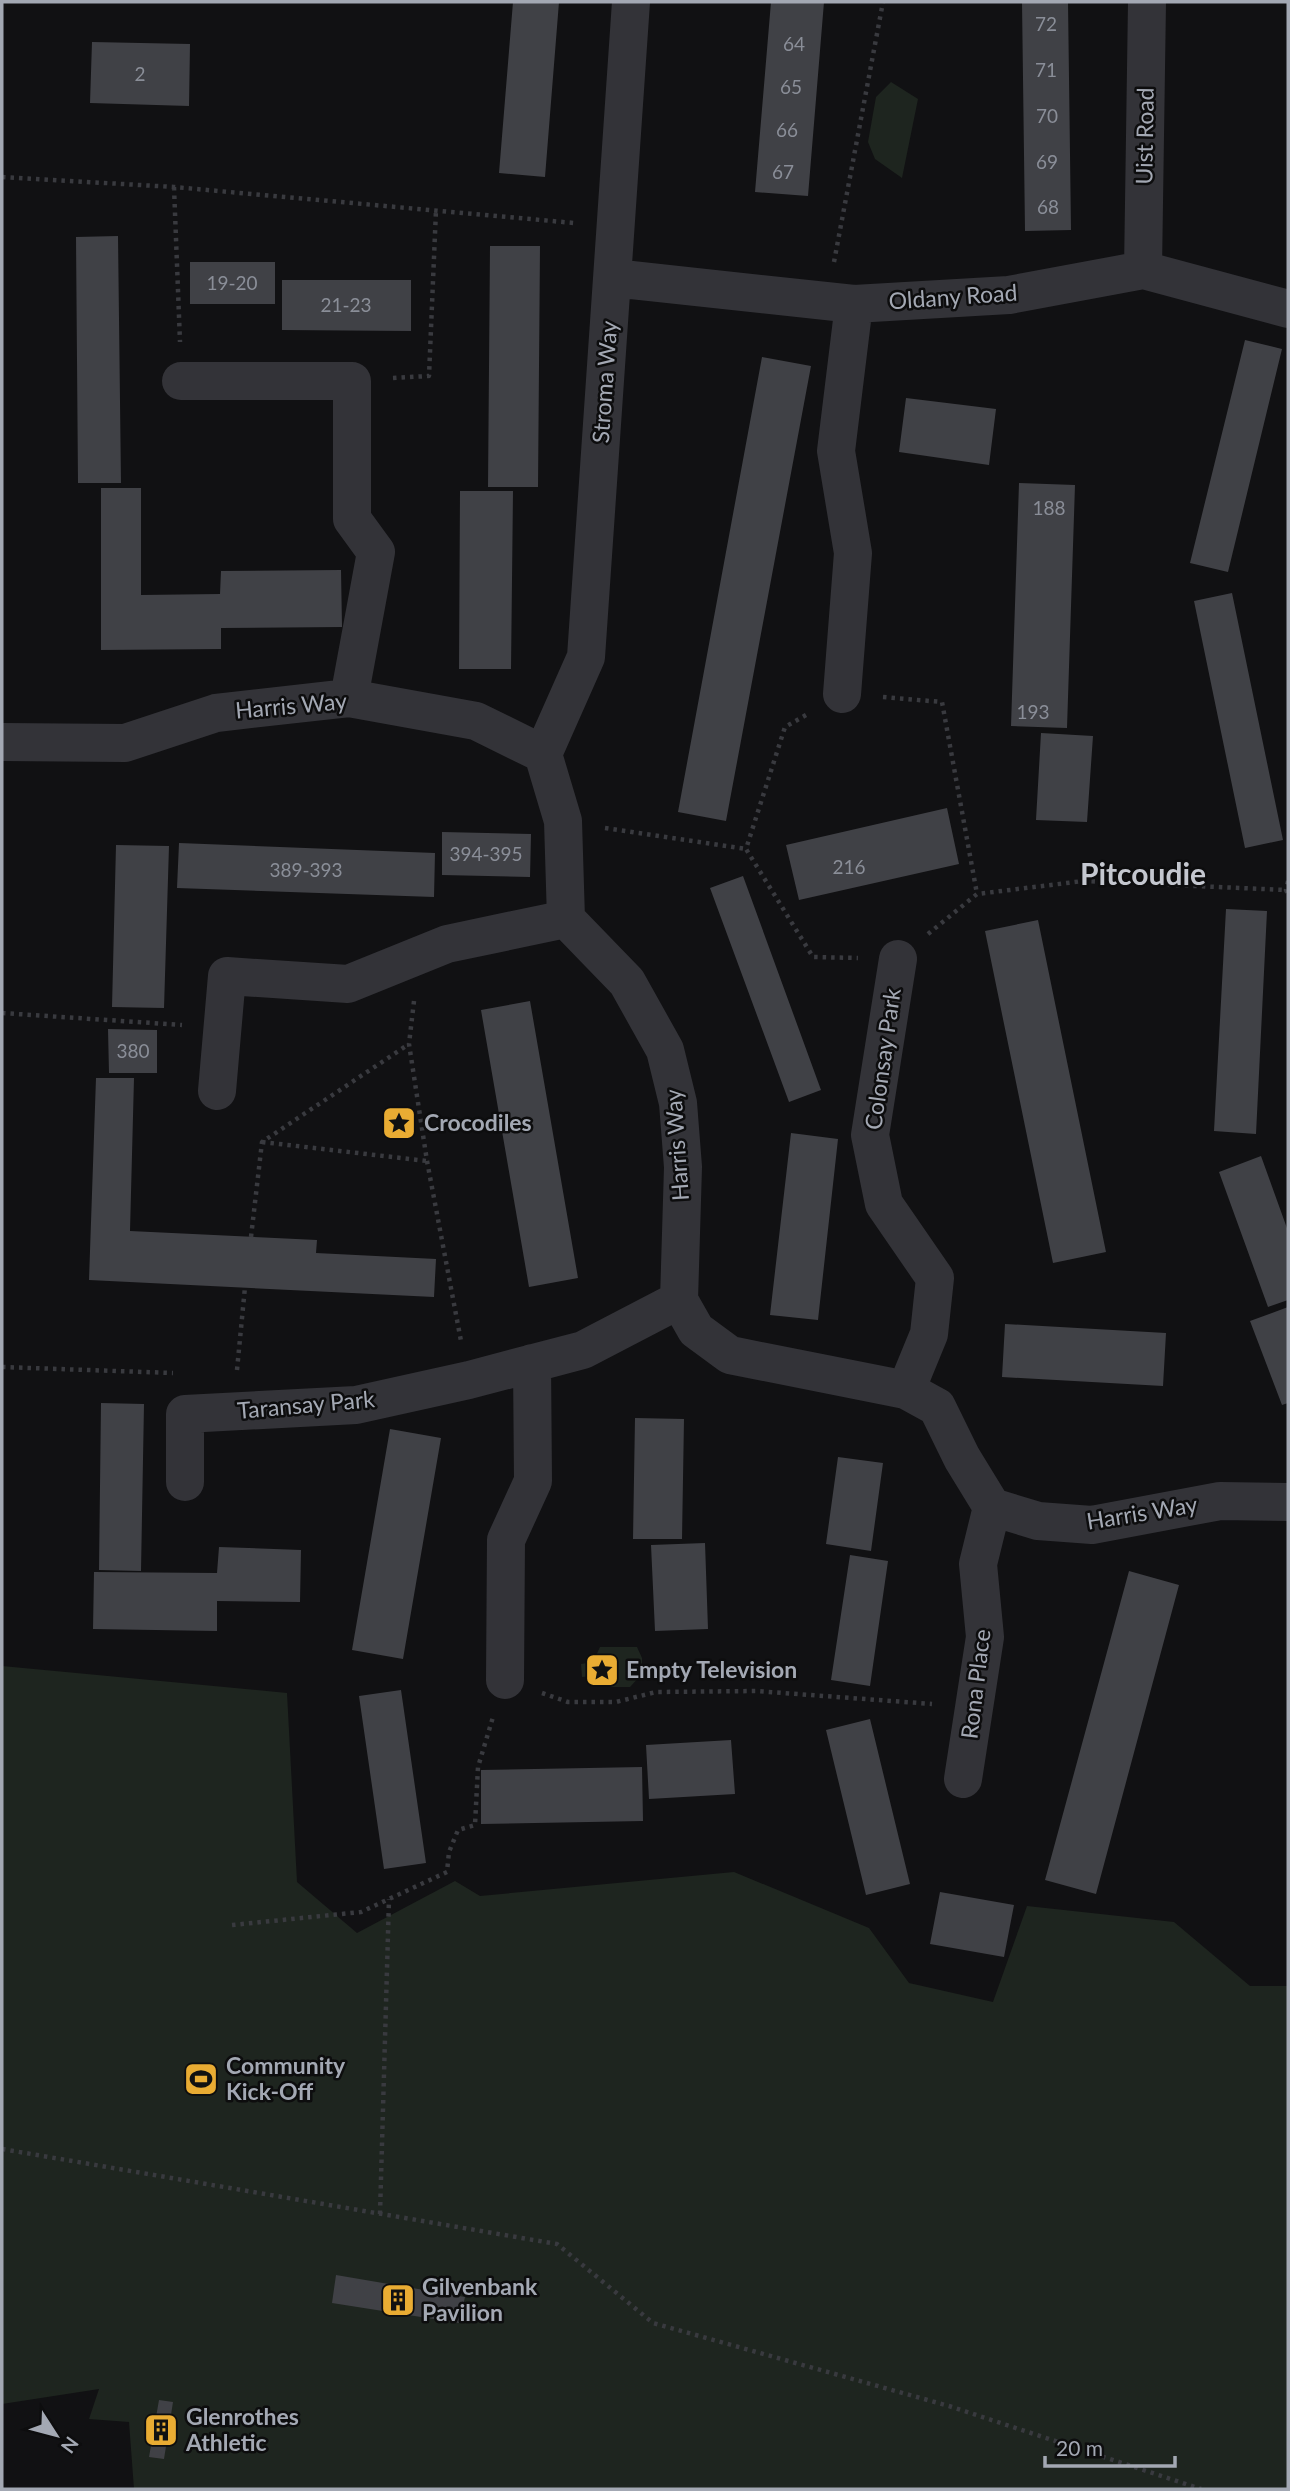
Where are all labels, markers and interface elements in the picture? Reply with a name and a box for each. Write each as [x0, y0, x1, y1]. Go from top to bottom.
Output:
house number: 72 [1035, 12, 1057, 35]
house number: 64 [783, 32, 805, 55]
house number: 71 [1035, 58, 1057, 81]
house number: 2 [134, 62, 146, 85]
house number: 65 [780, 75, 802, 98]
street label: Uist Road [1129, 87, 1159, 185]
house number: 70 [1036, 104, 1058, 127]
house number: 66 [776, 118, 798, 141]
house number: 69 [1036, 150, 1058, 173]
house number: 67 [772, 160, 794, 183]
house number: 68 [1037, 195, 1059, 218]
house number: 19-20 [206, 271, 258, 294]
street label: Oldany Road [888, 278, 1018, 314]
house number: 21-23 [320, 293, 372, 316]
street label: Stroma Way [586, 320, 622, 444]
house number: 188 [1032, 496, 1066, 519]
street label: Harris Way [234, 686, 348, 724]
house number: 193 [1016, 700, 1050, 723]
house number: 394-395 [449, 842, 523, 865]
house number: 216 [832, 855, 866, 878]
district label: Pitcoudie [1080, 855, 1206, 891]
house number: 389-393 [269, 858, 343, 881]
street label: Colonsay Park [858, 986, 906, 1131]
house number: 380 [116, 1039, 150, 1062]
street label: Harris Way [658, 1088, 694, 1202]
place icon: Crocodiles [380, 1104, 418, 1142]
place label: Crocodiles [424, 1108, 532, 1136]
street label: Taransay Park [236, 1384, 376, 1424]
street label: Harris Way [1084, 1489, 1199, 1535]
street label: Rona Place [954, 1627, 996, 1740]
place icon: Empty Television [583, 1651, 621, 1689]
place label: Empty Television [626, 1655, 797, 1683]
place label: Community Kick-Off [226, 2051, 346, 2105]
sports icon: Community Kick-Off [182, 2060, 220, 2098]
place label: Gilvenbank Pavilion [422, 2272, 538, 2326]
building icon: Gilvenbank Pavilion [379, 2281, 417, 2319]
north arrow [21, 2400, 91, 2470]
place label: Glenrothes Athletic [185, 2402, 299, 2456]
building icon: Glenrothes Athletic [142, 2411, 180, 2449]
scale bar [1045, 2424, 1174, 2468]
text: N [57, 2433, 84, 2458]
text: 20 m [1056, 2435, 1103, 2460]

